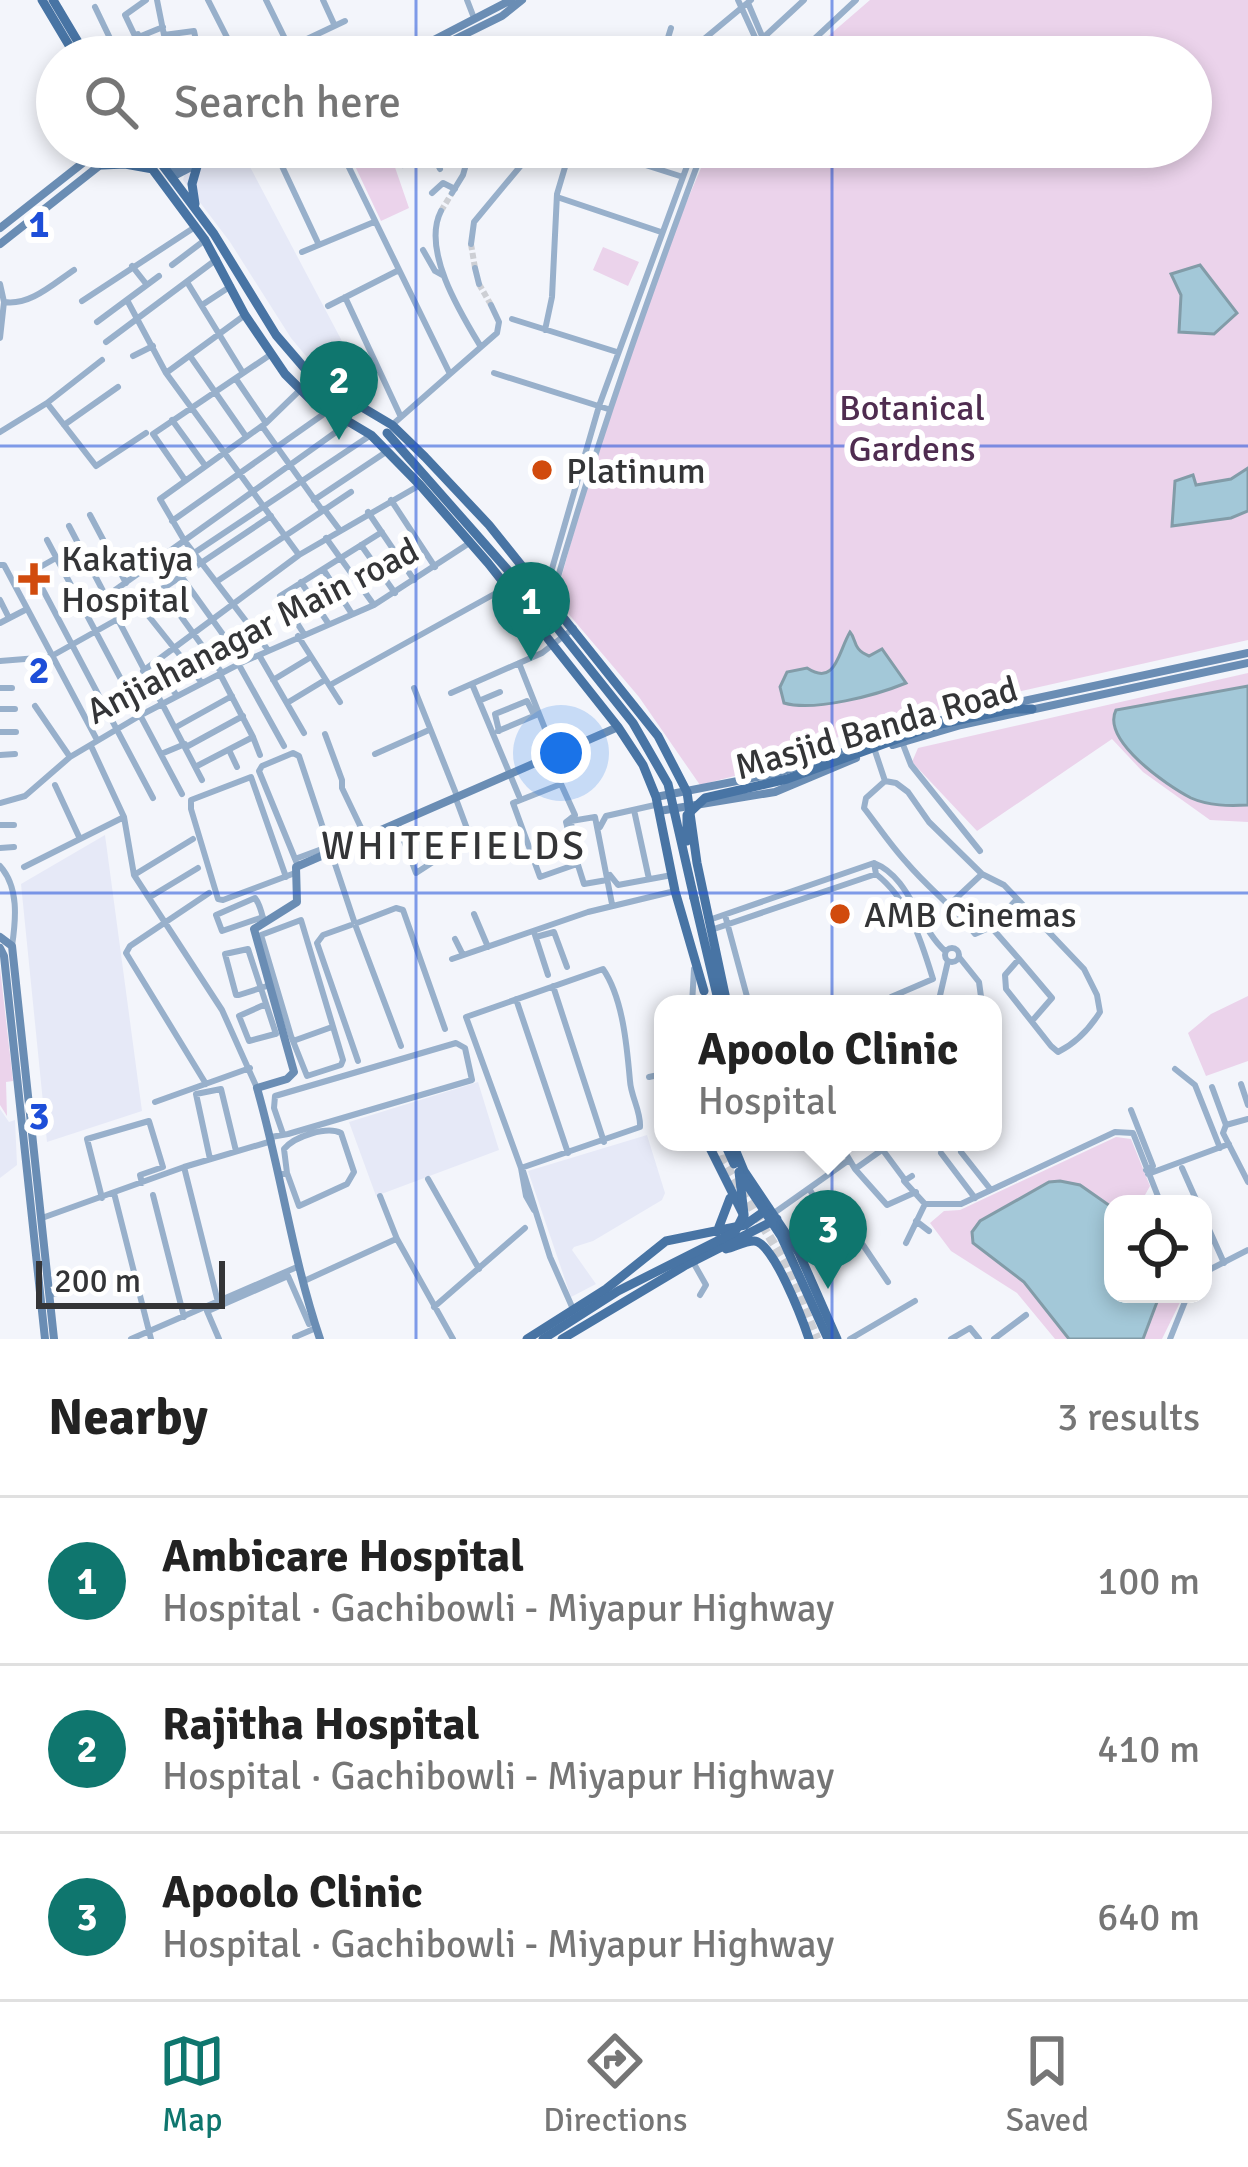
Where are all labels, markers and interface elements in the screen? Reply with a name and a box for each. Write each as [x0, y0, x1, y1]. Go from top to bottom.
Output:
search box [36, 36, 1212, 168]
icon: search [78, 69, 144, 135]
text: Search here [174, 75, 401, 130]
text: 1 [28, 200, 50, 248]
pin: 2 [300, 341, 378, 440]
park label: Botanical Gardens [839, 386, 985, 472]
place label: Platinum [566, 449, 706, 494]
marker: Platinum [529, 457, 555, 483]
street label: Anjiahanagar Main road [79, 528, 426, 735]
place label: Kakatiya Hospital [61, 537, 194, 623]
pin: 1 [492, 562, 570, 661]
marker: Kakatiya Hospital [18, 563, 50, 595]
text: 2 [28, 646, 50, 694]
street label: Masjid Banda Road [730, 667, 1023, 790]
your location [531, 723, 591, 783]
district label: WHITEFIELDS [321, 822, 587, 870]
place label: AMB Cinemas [864, 893, 1077, 938]
marker: AMB Cinemas [827, 901, 853, 927]
popup [654, 995, 1002, 1151]
text: Apoolo Clinic [698, 1022, 958, 1077]
text: Hospital [698, 1077, 837, 1125]
text: 3 [28, 1092, 50, 1140]
pin: 3 [789, 1190, 867, 1289]
map controls [1104, 1195, 1212, 1303]
button: locate [1104, 1195, 1212, 1303]
scale bar [36, 1255, 225, 1308]
text: 200 m [54, 1261, 141, 1302]
text: Nearby [48, 1386, 208, 1449]
text: 3 results [1057, 1393, 1200, 1441]
text: Ambicare Hospital [162, 1529, 524, 1584]
text: 1 [76, 1557, 98, 1605]
text: 100 m [1097, 1557, 1200, 1605]
text: Hospital · Gachibowli - Miyapur Highway [162, 1584, 834, 1632]
text: Rajitha Hospital [162, 1697, 480, 1752]
text: 2 [76, 1725, 98, 1773]
text: 410 m [1097, 1725, 1200, 1773]
text: Hospital · Gachibowli - Miyapur Highway [162, 1752, 834, 1800]
text: Apoolo Clinic [162, 1865, 423, 1920]
text: 3 [76, 1893, 98, 1941]
text: 640 m [1097, 1893, 1200, 1941]
text: Hospital · Gachibowli - Miyapur Highway [162, 1920, 834, 1968]
tab: Map [159, 2028, 225, 2141]
tab: Directions [543, 2028, 688, 2141]
tab: Saved [1006, 2028, 1089, 2141]

